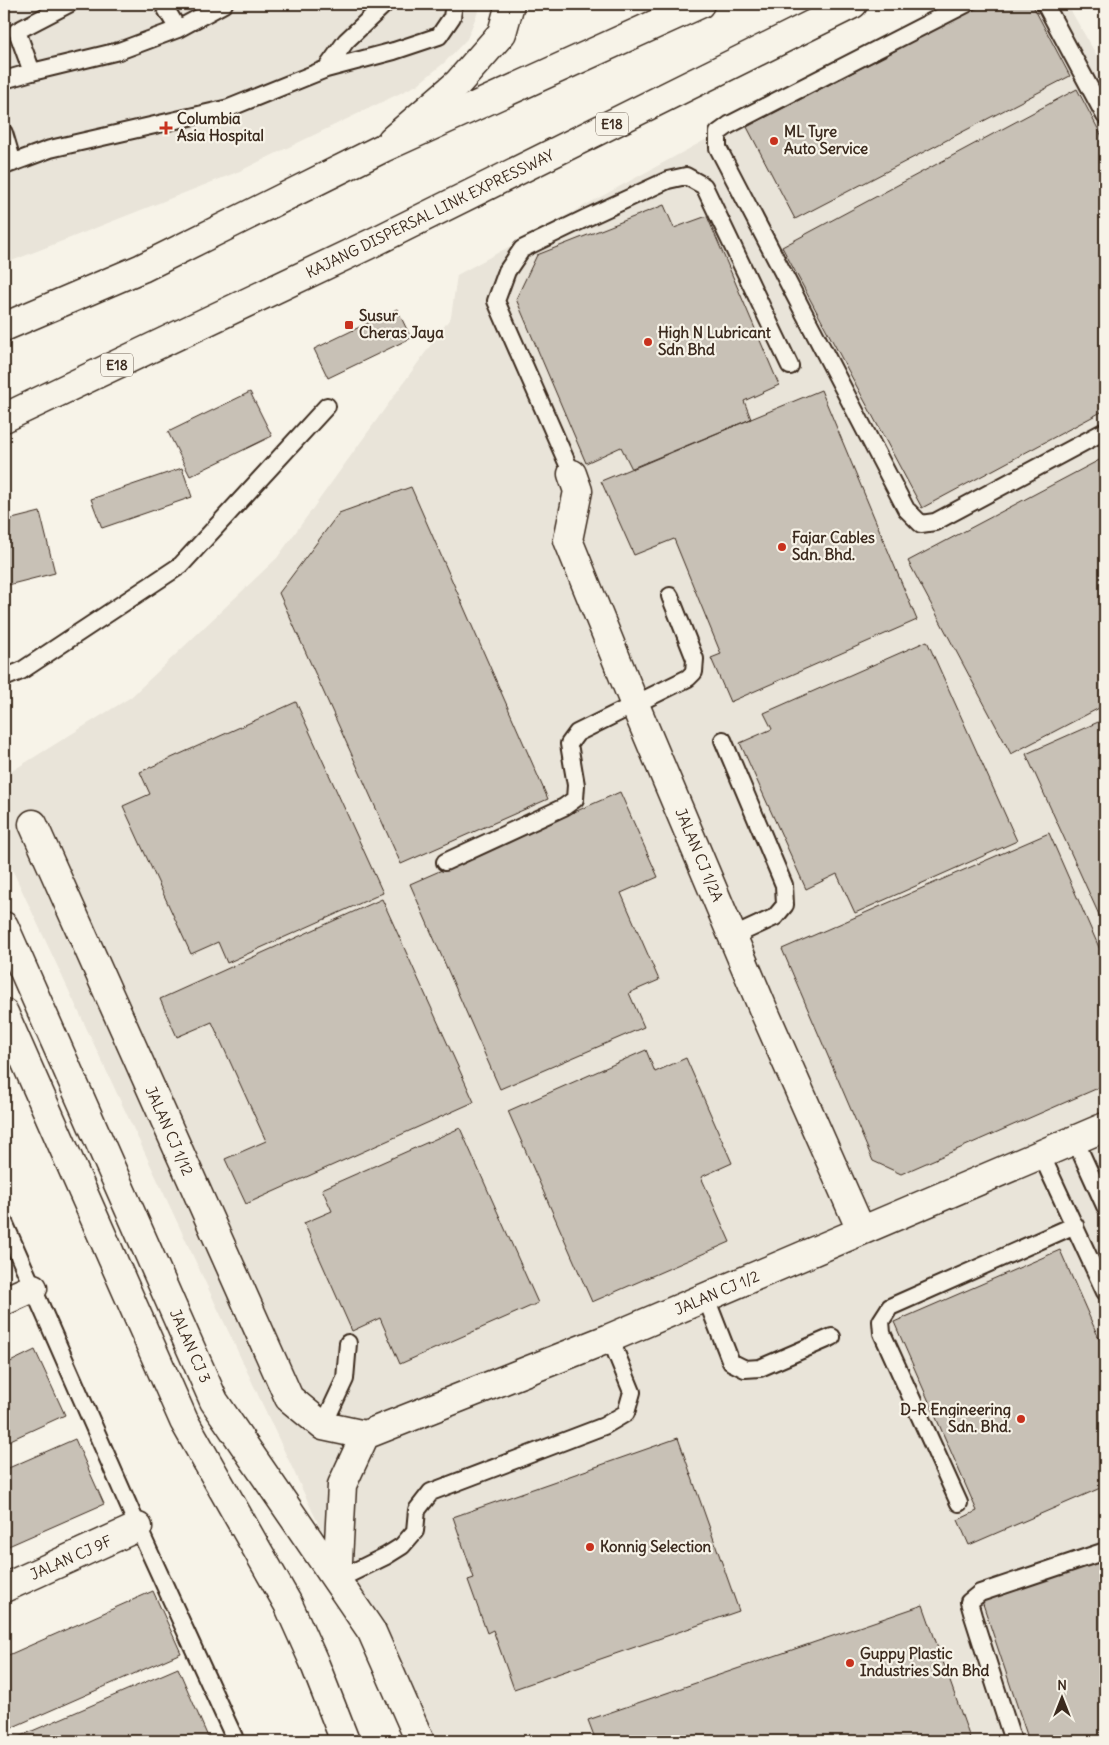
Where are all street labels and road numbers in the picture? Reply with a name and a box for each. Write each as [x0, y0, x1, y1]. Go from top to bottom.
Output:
road number: E18 [596, 112, 628, 136]
street label: KAJANG DISPERSAL LINK EXPRESSWAY [303, 145, 558, 282]
road number: E18 [101, 354, 133, 376]
street label: JALAN CJ 1/2A [671, 805, 728, 905]
street label: JALAN CJ 1/12 [141, 1083, 198, 1178]
street label: JALAN CJ 1/2 [672, 1266, 762, 1319]
street label: JALAN CJ 3 [166, 1306, 215, 1386]
street label: JALAN CJ 9F [27, 1531, 115, 1584]

